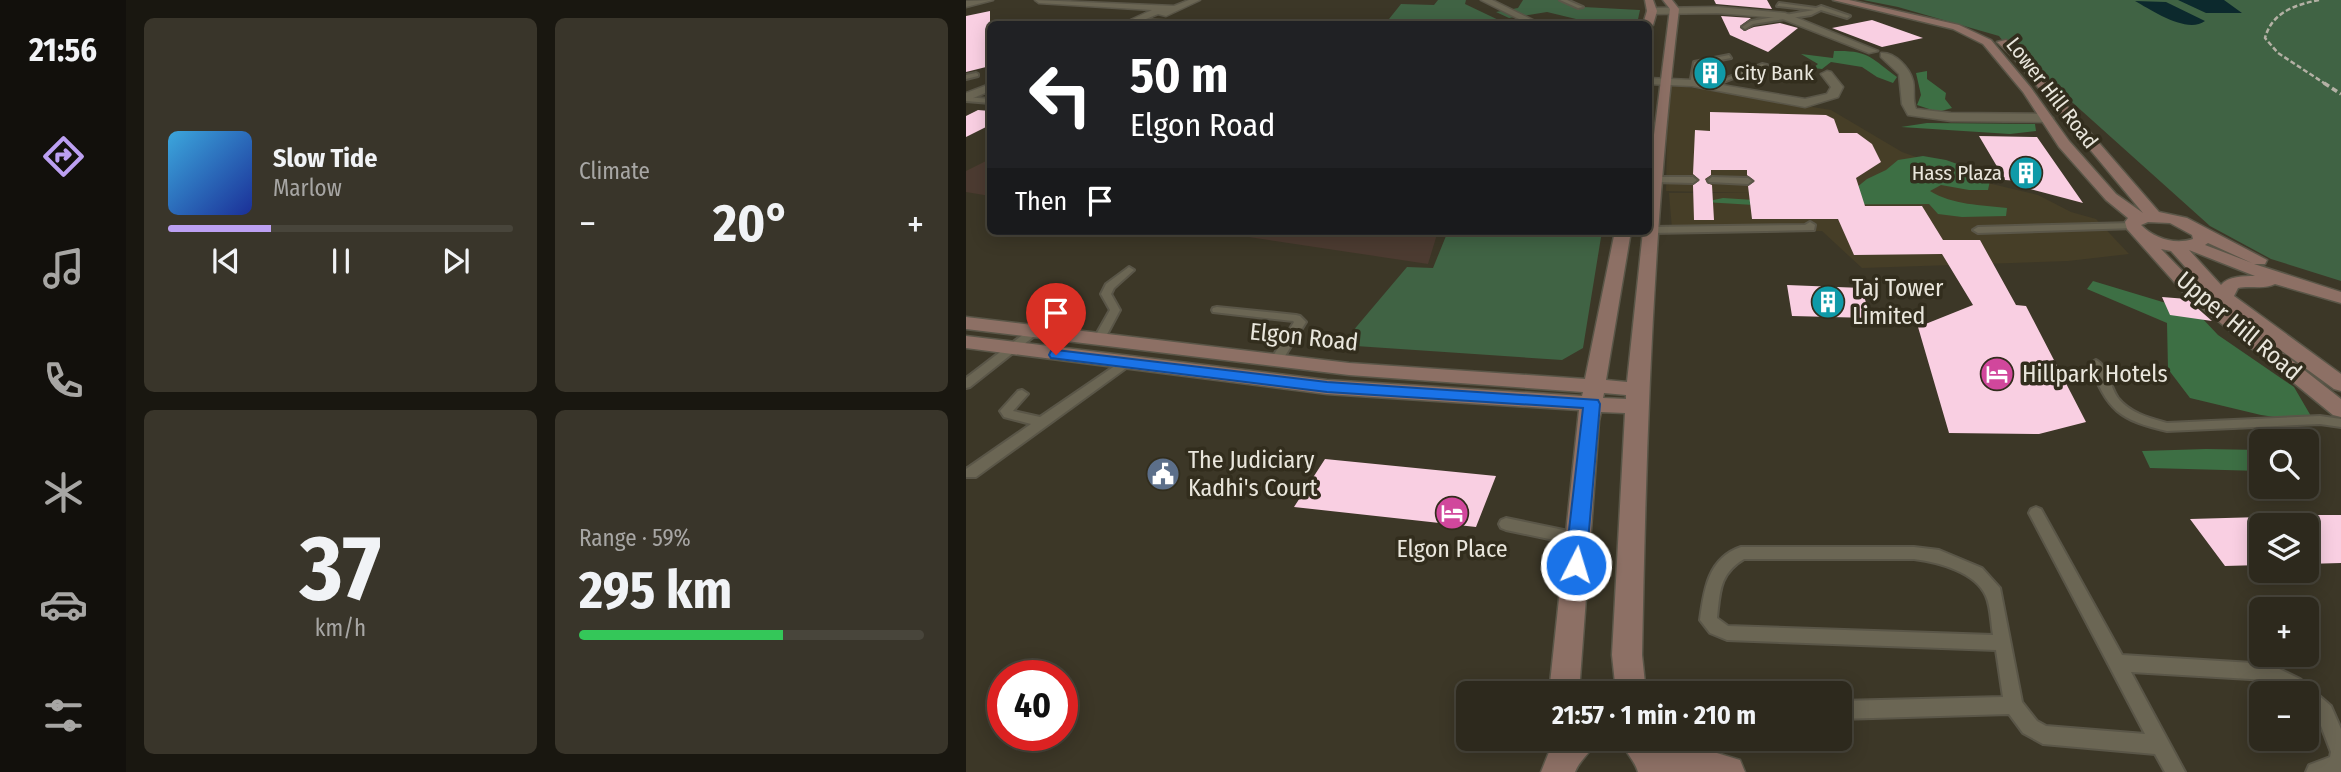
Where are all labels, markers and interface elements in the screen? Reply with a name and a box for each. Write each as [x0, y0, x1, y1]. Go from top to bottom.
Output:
text: 21:56 [29, 31, 97, 69]
street label: Lower Hill Road [2001, 32, 2103, 154]
text: 50 m [1130, 46, 1228, 105]
icon: left [1015, 49, 1106, 140]
building icon: City Bank [1691, 54, 1729, 92]
place label: City Bank [1734, 60, 1814, 86]
text: Elgon Road [1130, 106, 1275, 144]
icon: directions [39, 132, 88, 181]
text: Slow Tide [273, 143, 377, 174]
building icon: Hass Plaza [2007, 154, 2045, 192]
text: Climate [579, 157, 650, 185]
place label: Hass Plaza [1912, 160, 2002, 186]
text: Marlow [273, 174, 342, 202]
icon: arrive [1081, 182, 1119, 220]
text: Then [1015, 186, 1067, 217]
text: 20° [713, 192, 790, 255]
text: − [579, 201, 596, 247]
text: + [907, 201, 924, 247]
icon: previous [207, 242, 245, 280]
icon: pause [322, 242, 360, 280]
icon: next [437, 242, 475, 280]
icon: music [39, 244, 88, 293]
street label: Upper Hill Road [2171, 266, 2307, 386]
place label: Taj Tower Limited [1852, 274, 1944, 330]
pin [1026, 283, 1086, 355]
building icon: Taj Tower Limited [1809, 283, 1847, 321]
icon: arrive [1037, 294, 1075, 332]
street label: Elgon Road [1248, 317, 1360, 357]
hotel icon: Hillpark Hotels [1978, 355, 2016, 393]
icon: phone [39, 356, 88, 405]
place label: Hillpark Hotels [2022, 360, 2168, 388]
map controls [2249, 429, 2319, 751]
button: search [2249, 429, 2319, 499]
place label: The Judiciary Kadhi's Court [1188, 446, 1318, 502]
public building icon: The Judiciary Kadhi's Court [1144, 455, 1182, 493]
icon: climate [39, 468, 88, 517]
hotel icon: Elgon Place [1433, 494, 1471, 532]
button: layers [2249, 513, 2319, 583]
text: 37 [300, 514, 381, 623]
text: Range · 59% [579, 524, 691, 552]
position arrow [1539, 528, 1613, 602]
place label: Elgon Place [1396, 535, 1508, 563]
text: 295 km [579, 559, 732, 622]
icon: car [39, 580, 88, 629]
button: + [2249, 597, 2319, 667]
text: km/h [315, 614, 366, 642]
speed limit sign: 40 [987, 660, 1078, 751]
button: − [2249, 681, 2319, 751]
icon: filters [39, 691, 88, 740]
text: 21:57 · 1 min · 210 m [1552, 700, 1756, 731]

